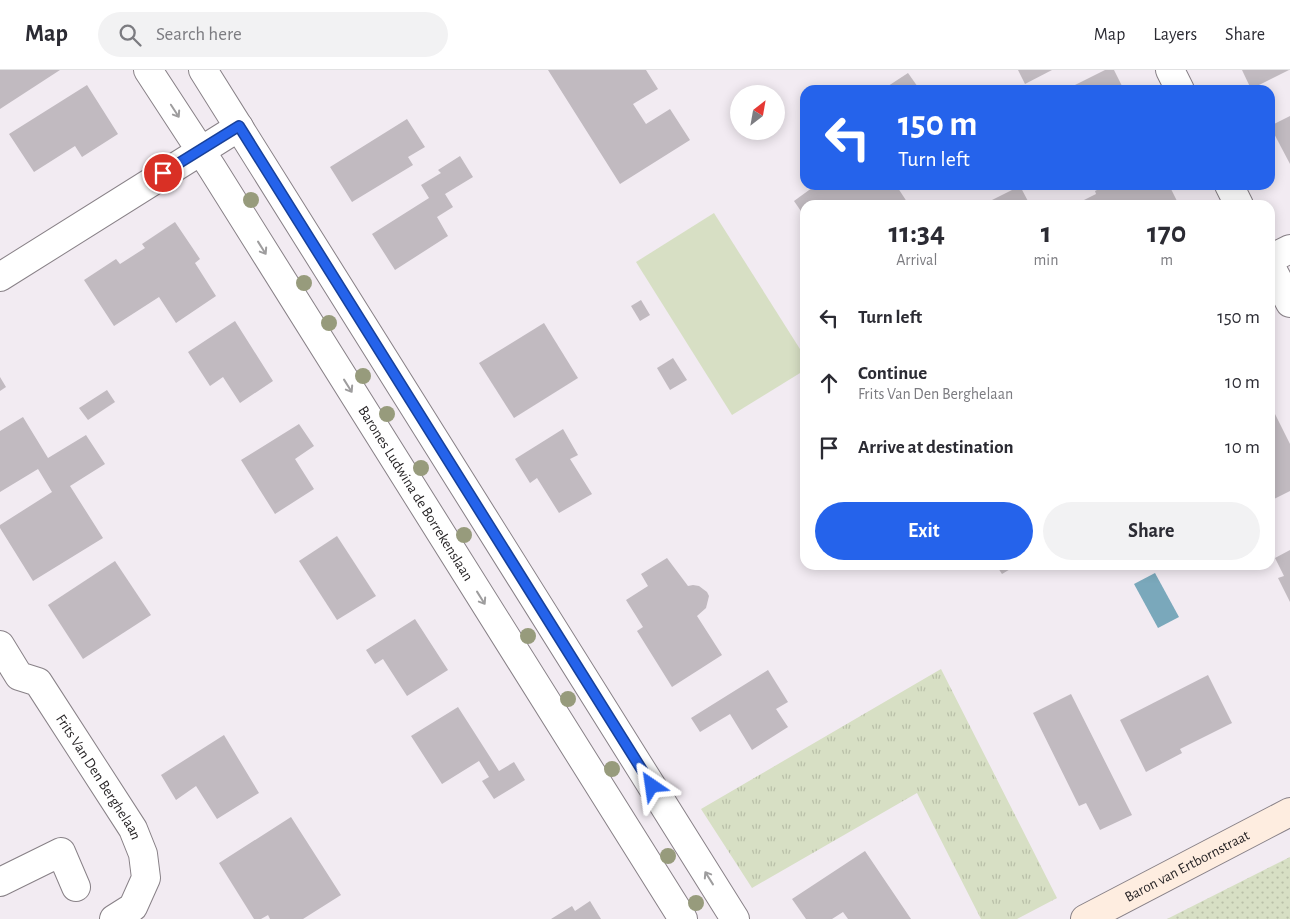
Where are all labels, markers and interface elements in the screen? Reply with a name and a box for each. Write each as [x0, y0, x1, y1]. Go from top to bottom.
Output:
search box [98, 12, 448, 57]
icon: search [116, 21, 144, 49]
text: Map [25, 22, 68, 46]
text: Search here [156, 25, 242, 44]
text: Map [1094, 26, 1125, 44]
text: Layers [1153, 26, 1197, 44]
text: Share [1225, 26, 1265, 44]
north arrow [730, 85, 785, 140]
map controls [730, 85, 785, 140]
one-way arrow [170, 103, 180, 117]
icon: left [815, 105, 880, 170]
text: 150 m [898, 107, 978, 142]
text: Turn left [898, 148, 970, 170]
pin [142, 152, 184, 194]
icon: arrive [149, 159, 177, 187]
text: 11:34 [889, 218, 945, 248]
text: 1 [1041, 218, 1051, 248]
text: 170 [1147, 218, 1186, 248]
one-way arrow [257, 241, 267, 255]
text: Arrival [896, 252, 937, 268]
text: min [1034, 252, 1059, 268]
text: m [1160, 252, 1173, 268]
icon: left [815, 304, 843, 332]
text: Turn left [858, 308, 922, 327]
text: 150 m [1217, 308, 1260, 327]
text: Continue [858, 364, 927, 383]
icon: ahead [815, 369, 843, 397]
text: 10 m [1225, 373, 1260, 392]
one-way arrow [343, 378, 353, 392]
text: Frits Van Den Berghelaan [858, 386, 1013, 402]
street label: Barones Ludwina de Borrekenslaan [356, 403, 476, 583]
icon: arrive [815, 434, 843, 462]
text: Arrive at destination [858, 438, 1014, 457]
text: 10 m [1225, 438, 1260, 457]
button: Exit [815, 502, 1033, 560]
button: Share [1043, 502, 1260, 560]
one-way arrow [476, 590, 486, 604]
street label: Frits Van Den Berghelaan [53, 711, 144, 842]
position arrow [625, 759, 677, 811]
street label: Baron van Ertbornstraat [1122, 827, 1252, 904]
one-way arrow [704, 871, 714, 885]

